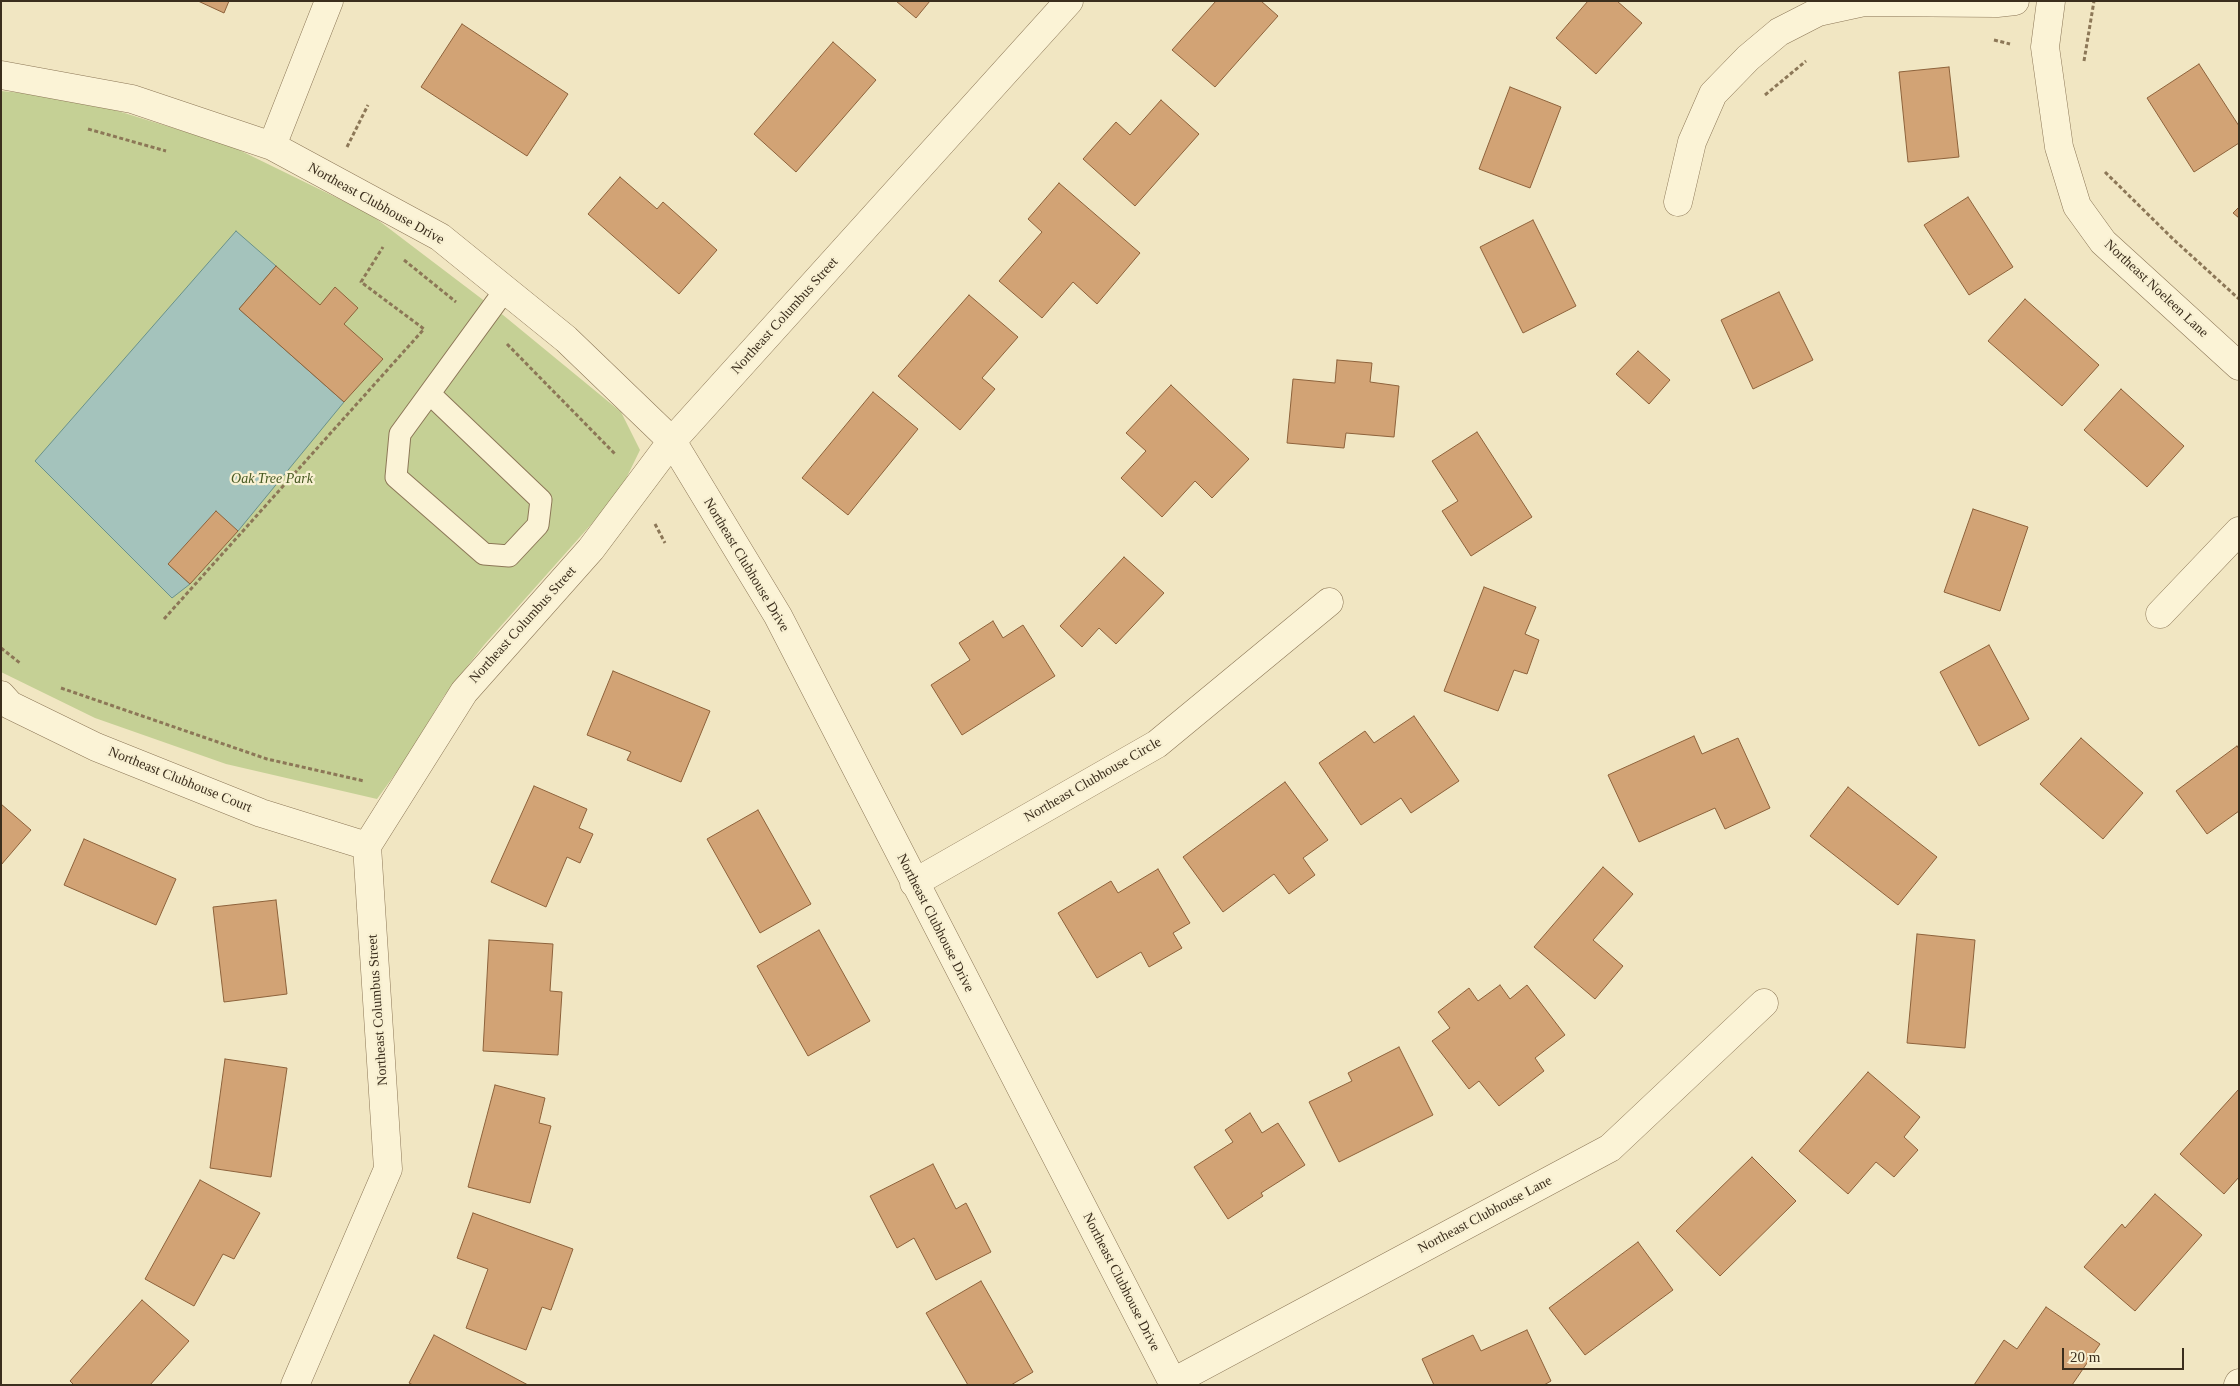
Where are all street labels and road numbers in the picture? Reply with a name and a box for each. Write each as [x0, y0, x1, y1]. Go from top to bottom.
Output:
street label: Northeast Clubhouse Drive [305, 160, 447, 248]
street label: Northeast Noeleen Lane [2101, 236, 2211, 342]
street label: Northeast Columbus Street [728, 254, 842, 378]
street label: Northeast Clubhouse Drive [699, 495, 793, 635]
street label: Northeast Columbus Street [466, 563, 580, 687]
street label: Northeast Clubhouse Circle [1021, 734, 1165, 826]
street label: Northeast Clubhouse Court [106, 744, 254, 816]
street label: Northeast Clubhouse Drive [893, 851, 977, 995]
street label: Northeast Columbus Street [364, 934, 392, 1086]
street label: Northeast Clubhouse Lane [1415, 1173, 1555, 1257]
street label: Northeast Clubhouse Drive [1079, 1210, 1163, 1354]

